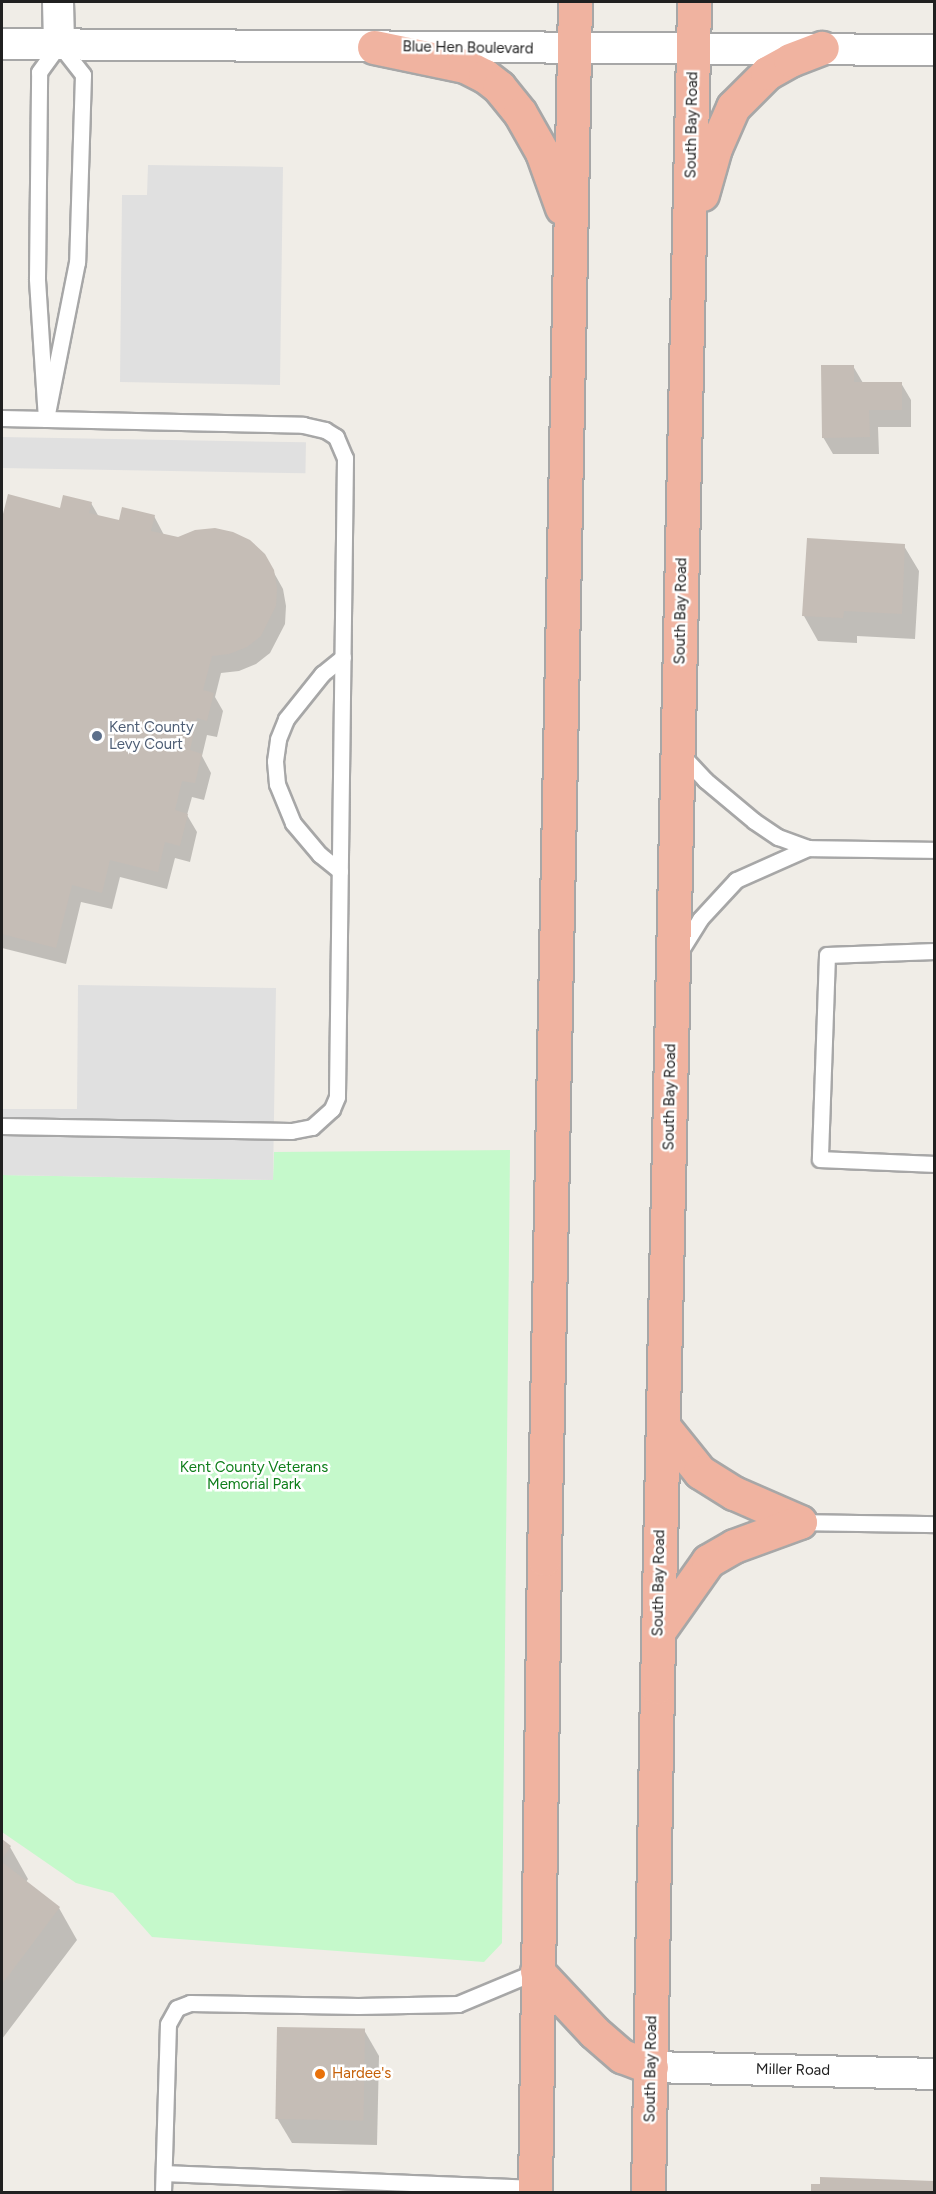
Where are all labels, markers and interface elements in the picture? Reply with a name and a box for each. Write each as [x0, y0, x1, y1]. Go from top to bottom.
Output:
street label: Blue Hen Boulevard [402, 38, 534, 58]
street label: South Bay Road [682, 71, 702, 179]
street label: South Bay Road [671, 557, 691, 665]
place label: Kent County Levy Court [109, 718, 194, 753]
marker: Kent County Levy Court [90, 729, 104, 743]
street label: South Bay Road [660, 1043, 680, 1151]
park label: Kent County Veterans Memorial Park [180, 1458, 328, 1493]
street label: South Bay Road [649, 1529, 669, 1637]
street label: South Bay Road [641, 2015, 661, 2123]
street label: Miller Road [756, 2060, 830, 2080]
place label: Hardee's [332, 2065, 391, 2083]
marker: Hardee's [313, 2067, 327, 2081]

